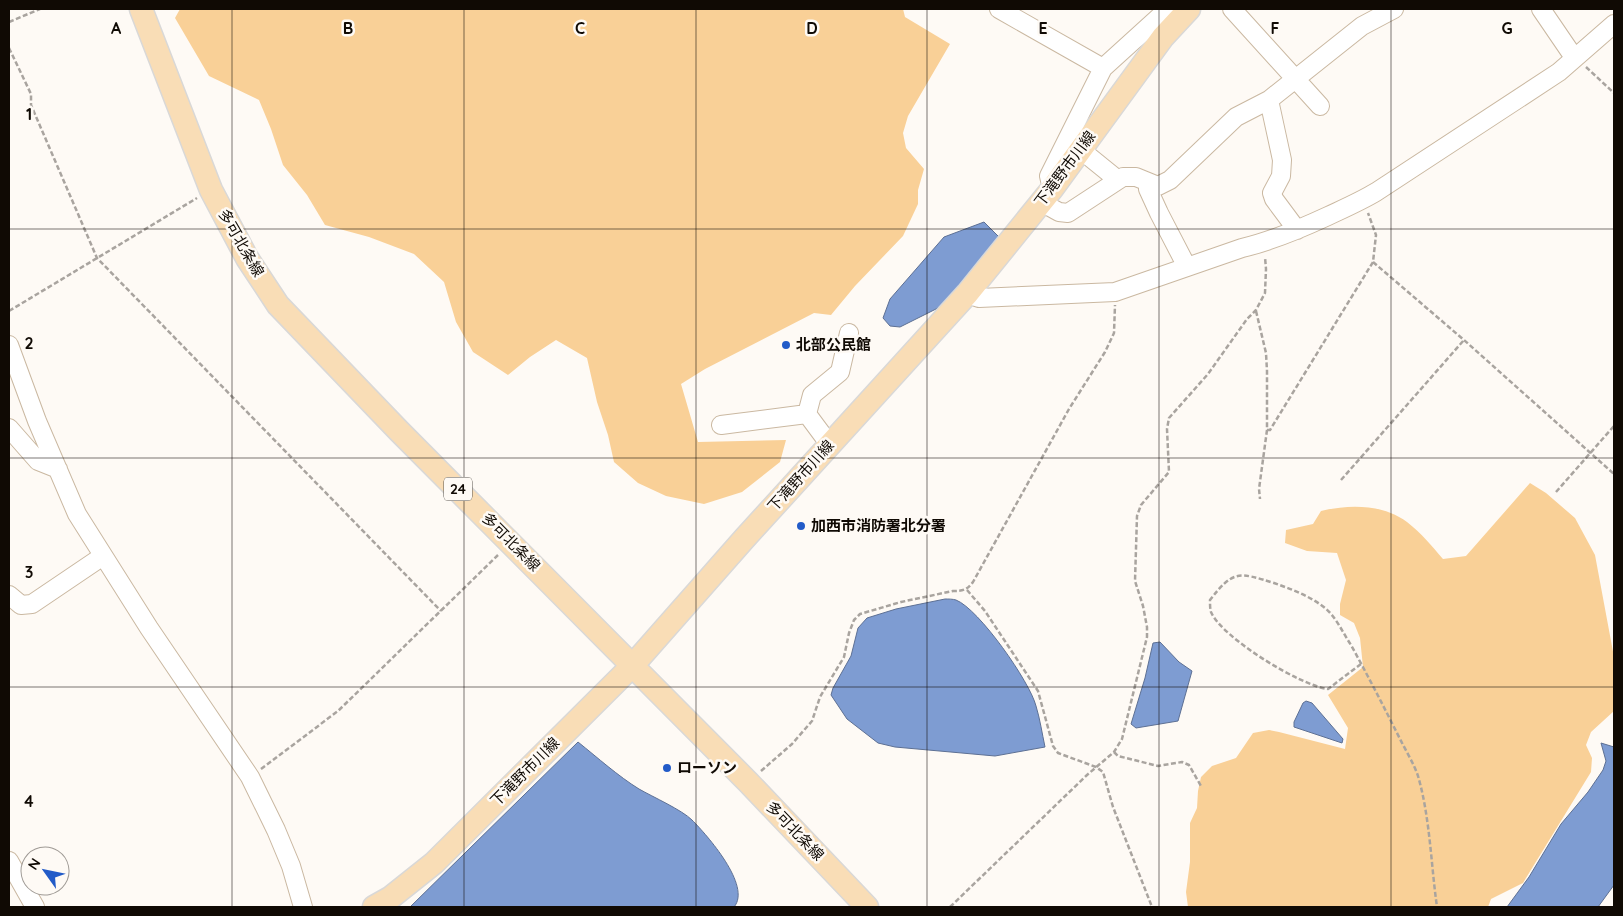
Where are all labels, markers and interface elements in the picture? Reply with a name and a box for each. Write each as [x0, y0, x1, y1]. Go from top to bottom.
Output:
text: A [111, 18, 122, 38]
text: B [343, 18, 353, 38]
text: C [575, 18, 585, 38]
text: D [806, 18, 818, 38]
text: E [1038, 18, 1048, 38]
text: F [1271, 18, 1280, 38]
text: G [1501, 18, 1513, 38]
text: 1 [26, 104, 32, 124]
street label: 下滝野市川線 [1030, 127, 1099, 210]
street label: 多可北条線 [214, 206, 268, 280]
text: 2 [24, 333, 34, 353]
place label: 北部公民館 [796, 335, 871, 354]
marker: 北部公民館 [780, 339, 792, 351]
street label: 下滝野市川線 [763, 436, 838, 515]
road number: 24 [444, 478, 472, 500]
street label: 多可北条線 [478, 508, 545, 575]
place label: 加西市消防署北分署 [811, 516, 946, 535]
marker: 加西市消防署北分署 [795, 520, 807, 532]
text: 3 [25, 562, 33, 582]
street label: 下滝野市川線 [486, 733, 563, 810]
place label: ローソン [677, 758, 737, 777]
marker: ローソン [661, 762, 673, 774]
text: 4 [24, 791, 34, 811]
street label: 多可北条線 [762, 797, 828, 864]
north arrow [20, 846, 70, 896]
text: N [24, 855, 44, 873]

